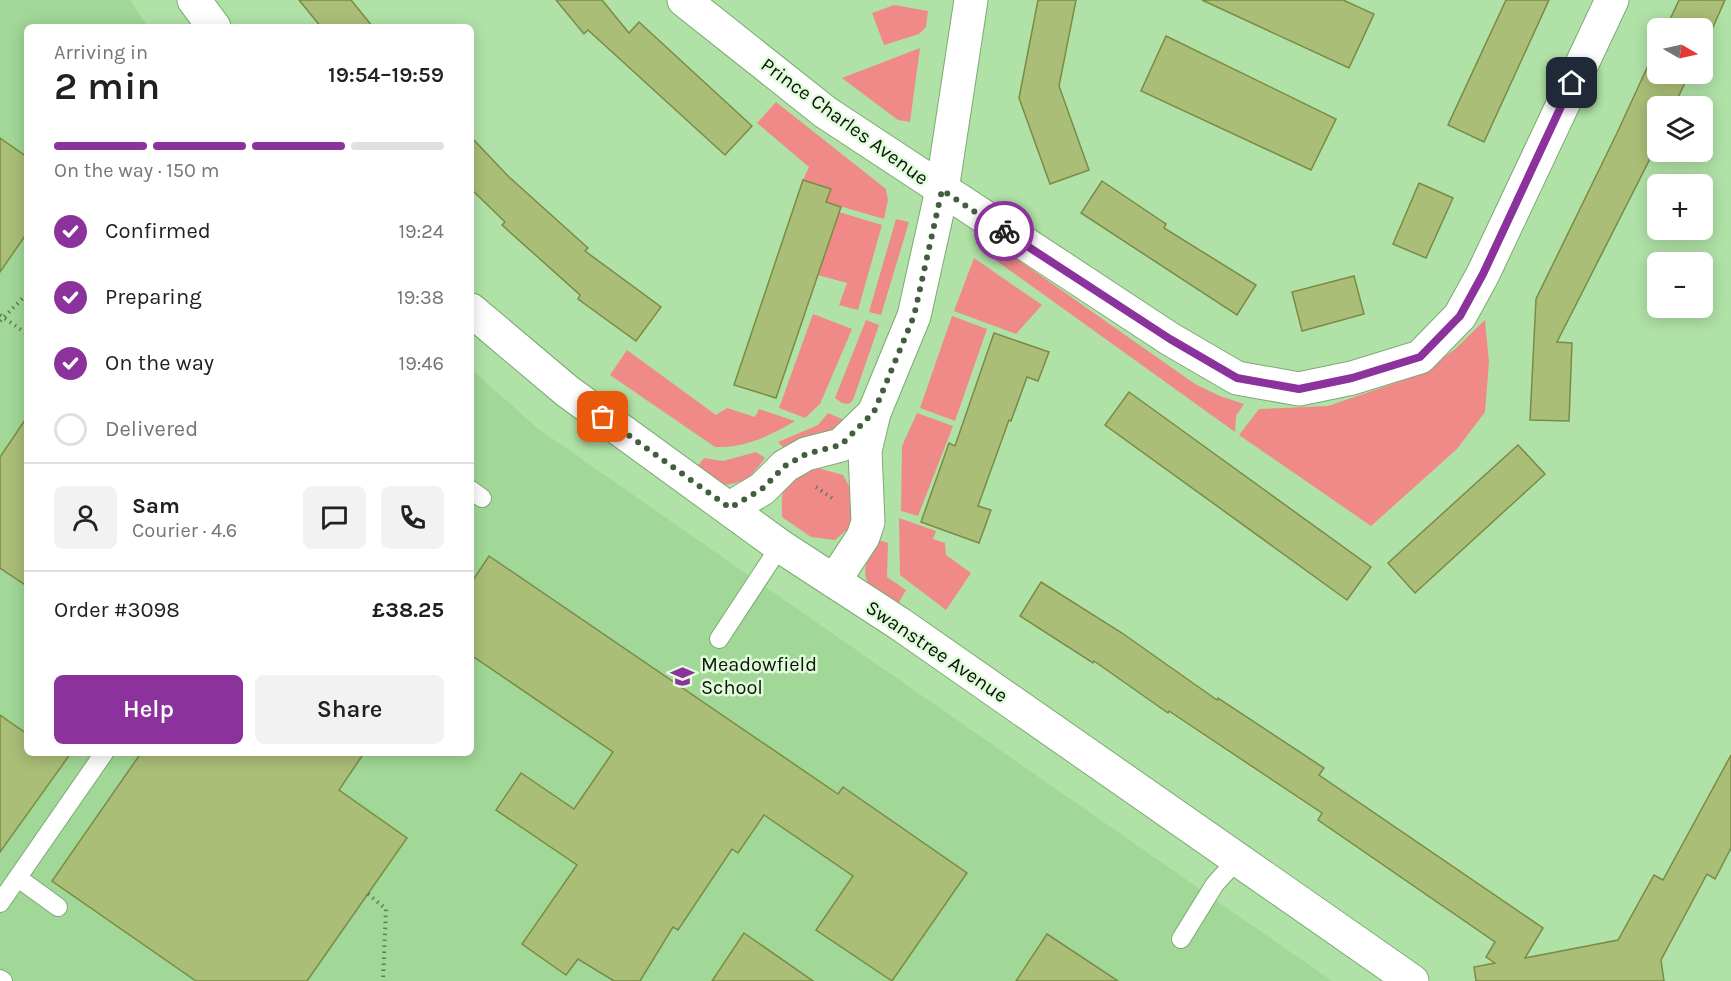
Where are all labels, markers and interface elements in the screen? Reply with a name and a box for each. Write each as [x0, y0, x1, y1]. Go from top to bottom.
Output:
north arrow [1647, 18, 1713, 84]
map controls [1647, 18, 1713, 318]
text: Arriving in [54, 41, 148, 64]
street label: Prince Charles Avenue [757, 53, 933, 190]
pin [1546, 57, 1597, 108]
text: 19:54–19:59 [328, 62, 444, 88]
text: 2 min [54, 63, 160, 109]
icon: home [1555, 66, 1588, 99]
button: layers [1647, 96, 1713, 162]
text: On the way · 150 m [54, 159, 219, 182]
button: + [1647, 174, 1713, 240]
courier [974, 201, 1034, 261]
icon: check [54, 215, 87, 248]
icon: bike [988, 215, 1021, 248]
text: Confirmed [105, 218, 211, 244]
text: 19:24 [398, 220, 444, 243]
button: − [1647, 252, 1713, 318]
icon: check [54, 281, 87, 314]
text: Preparing [105, 284, 202, 310]
text: 19:38 [397, 286, 444, 309]
icon: check [54, 347, 87, 380]
text: On the way [105, 350, 214, 376]
text: 19:46 [399, 352, 444, 375]
pin [577, 391, 628, 442]
icon: bag [586, 400, 619, 433]
text: Delivered [105, 416, 198, 442]
button: person [54, 486, 117, 549]
button: chat [303, 486, 366, 549]
button: phone [381, 486, 444, 549]
text: Sam [132, 493, 180, 519]
text: Courier · 4.6 [132, 519, 237, 542]
street label: Swanstree Avenue [861, 595, 1012, 707]
text: Order #3098 [54, 597, 180, 623]
text: £38.25 [372, 597, 444, 623]
place label: Meadowfield School [701, 653, 817, 699]
school or university icon: Meadowfield School [670, 663, 696, 689]
button: Help [54, 675, 243, 744]
button: Share [255, 675, 444, 744]

